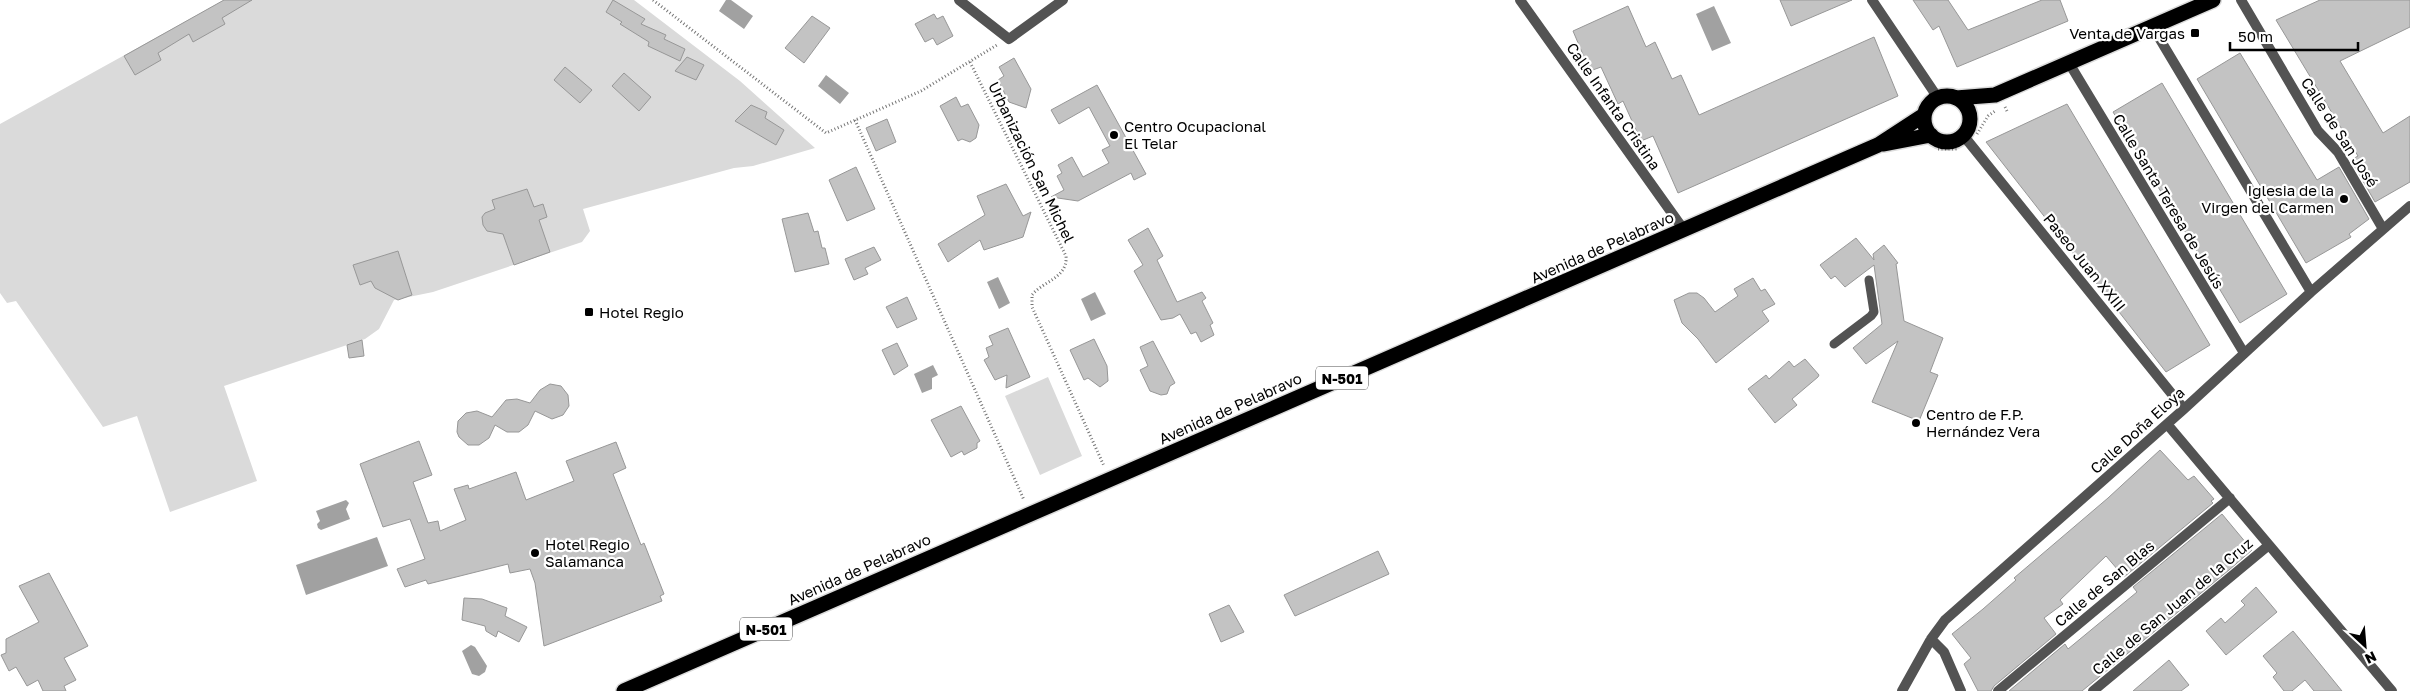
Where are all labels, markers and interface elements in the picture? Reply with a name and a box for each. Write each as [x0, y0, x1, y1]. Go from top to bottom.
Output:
scale bar [2230, 20, 2358, 52]
place label: Venta de Vargas [2069, 24, 2185, 42]
marker: Venta de Vargas [2189, 27, 2201, 39]
text: 50 m [2238, 27, 2273, 45]
street label: Calle Infanta Cristina [1563, 39, 1665, 173]
street label: Calle de San José [2298, 74, 2382, 191]
street label: Urbanización San Michel [985, 79, 1079, 246]
street label: Calle Santa Teresa de Jesús [2110, 110, 2228, 292]
place label: Centro Ocupacional El Telar [1124, 117, 1266, 152]
marker: Centro Ocupacional El Telar [1108, 129, 1120, 141]
place label: Iglesia de la Virgen del Carmen [2201, 181, 2334, 216]
marker: Iglesia de la Virgen del Carmen [2338, 193, 2350, 205]
street label: Avenida de Pelabravo [1528, 207, 1676, 287]
street label: Paseo Juan XXIII [2040, 210, 2130, 314]
place label: Hotel Regio [599, 303, 684, 321]
marker: Hotel Regio [583, 306, 595, 318]
road number: N-501 [1316, 366, 1368, 389]
street label: Avenida de Pelabravo [1156, 368, 1304, 448]
street label: Calle Doña Eloya [2086, 383, 2188, 477]
place label: Centro de F.P. Hernández Vera [1926, 405, 2040, 440]
marker: Centro de F.P. Hernández Vera [1910, 417, 1922, 429]
street label: Avenida de Pelabravo [785, 529, 933, 609]
street label: Calle de San Juan de la Cruz [2088, 533, 2256, 678]
place label: Hotel Regio Salamanca [545, 535, 630, 570]
street label: Calle de San Blas [2050, 536, 2158, 630]
marker: Hotel Regio Salamanca [529, 547, 541, 559]
road number: N-501 [740, 618, 792, 640]
north arrow [2340, 621, 2390, 671]
text: N [2362, 648, 2379, 668]

